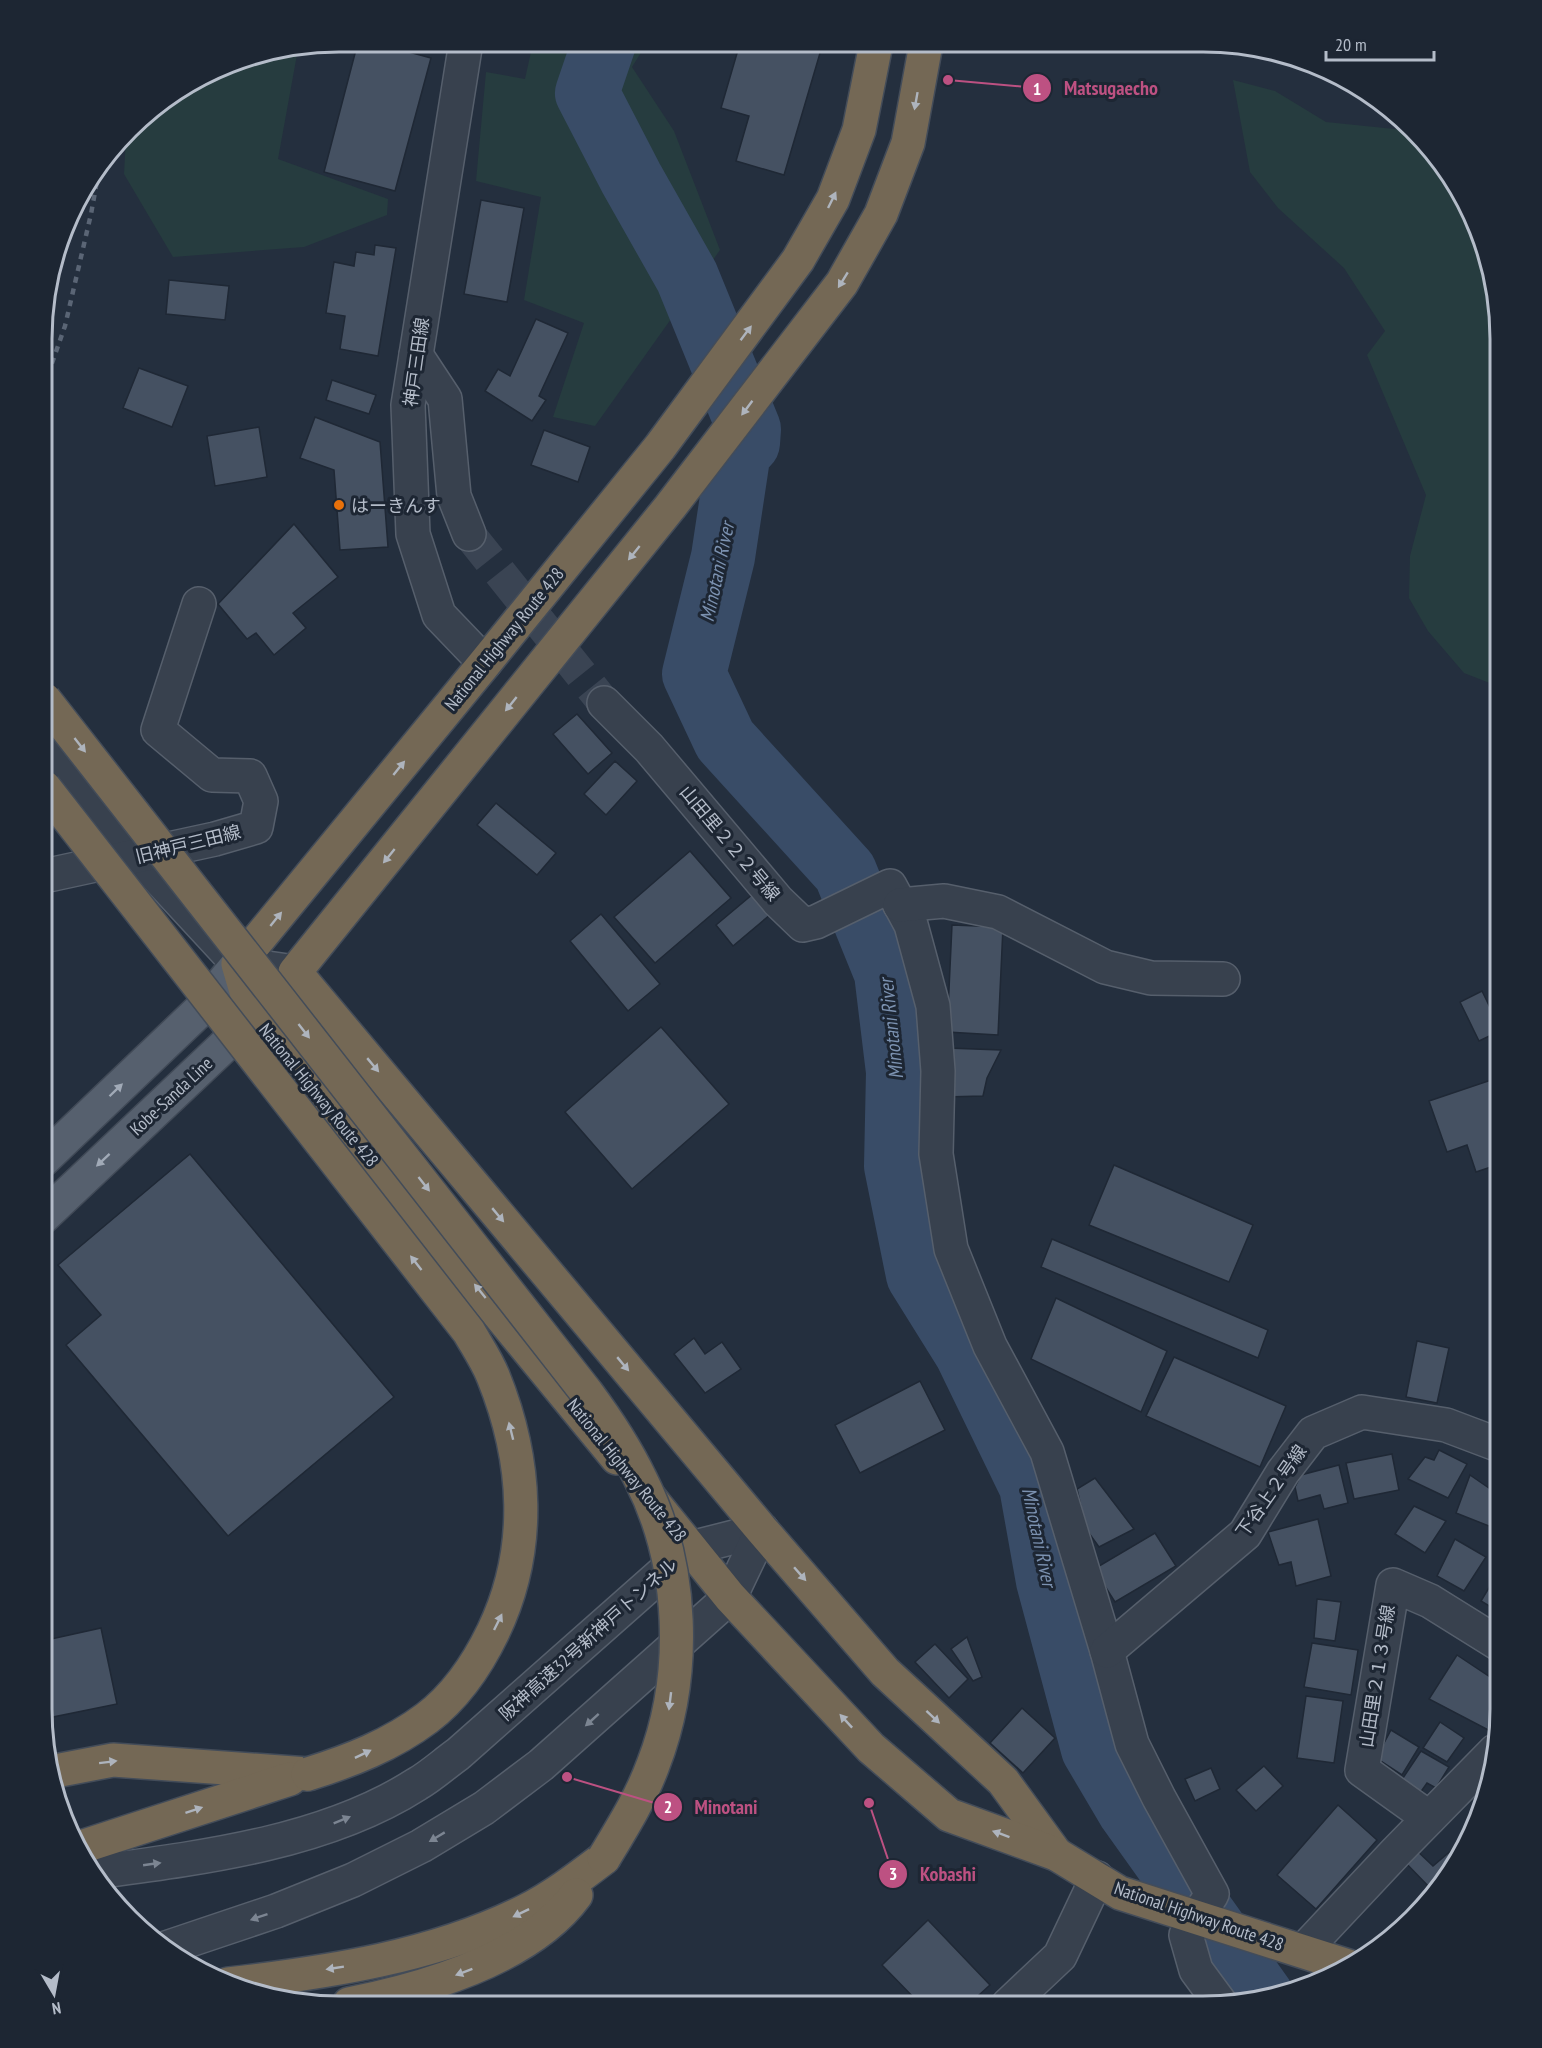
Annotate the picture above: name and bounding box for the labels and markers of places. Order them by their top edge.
callout: Matsugaecho [1022,69,1170,107]
place label: はーきんす [351,494,441,517]
marker: はーきんす [332,498,346,512]
callout: Minotani [653,1788,770,1826]
callout: Kobashi [878,1855,988,1893]

